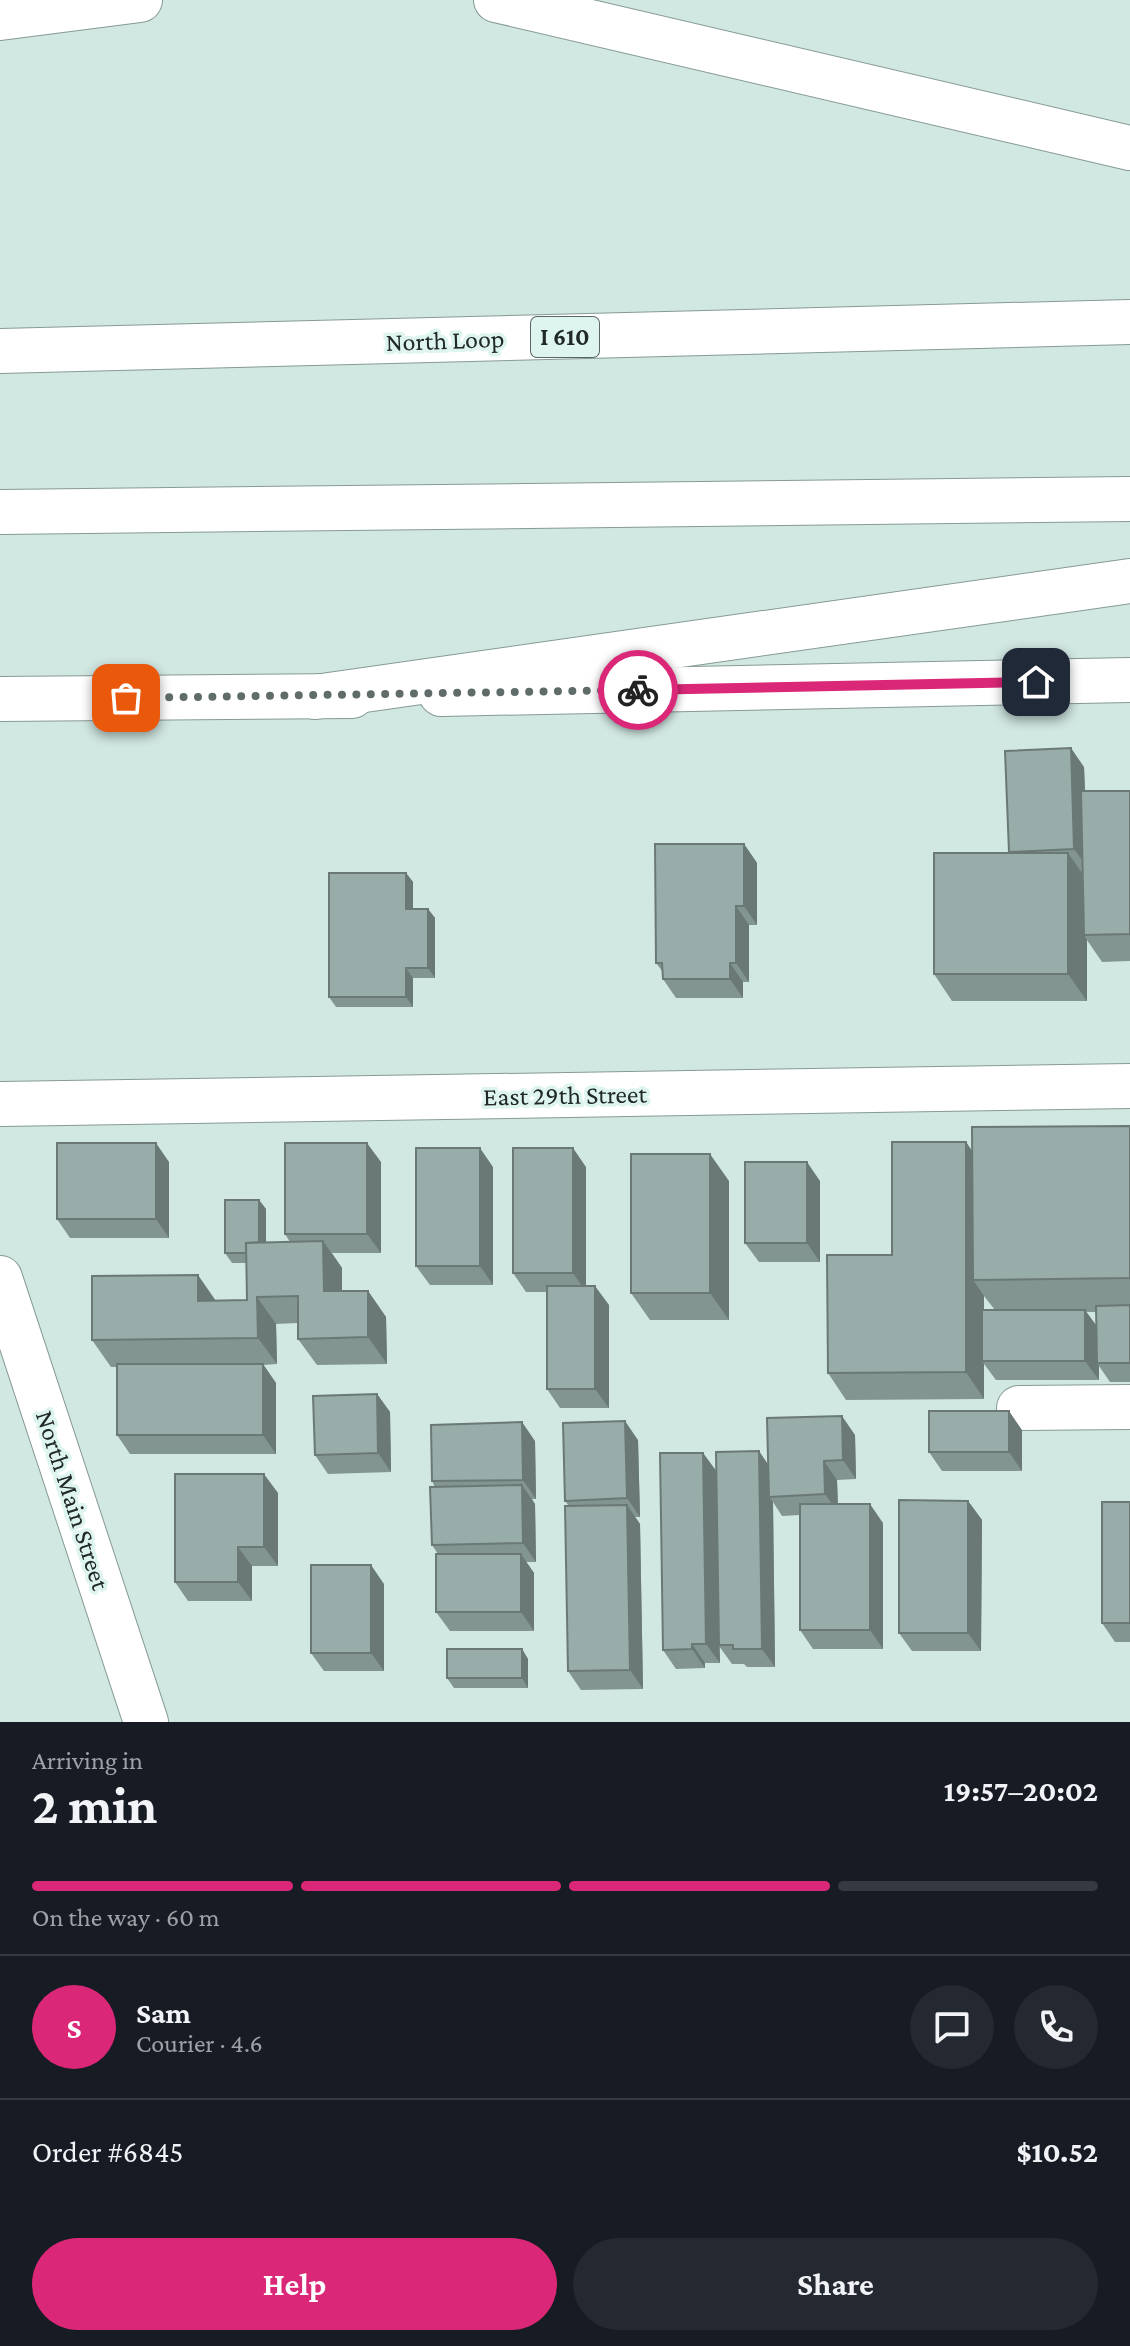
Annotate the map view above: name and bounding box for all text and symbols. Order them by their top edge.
road number: I 610 [531,317,599,357]
street label: North Loop [385,324,505,357]
pin [1002,648,1070,716]
courier [598,650,678,730]
icon: home [1014,660,1058,704]
pin [92,664,160,732]
icon: bike [616,668,660,712]
icon: bag [104,676,148,720]
street label: East 29th Street [483,1080,648,1111]
street label: North Main Street [30,1407,115,1594]
text: Arriving in [32,1746,143,1775]
text: 19:57–20:02 [944,1774,1098,1807]
text: 2 min [32,1776,157,1834]
text: On the way · 60 m [32,1903,220,1932]
button: chat [910,1985,994,2069]
button: phone [1014,1985,1098,2069]
text: Sam [136,1996,191,2029]
text: S [67,2011,82,2044]
text: Courier · 4.6 [136,2029,263,2058]
text: Order #6845 [32,2135,184,2168]
text: $10.52 [1016,2135,1098,2168]
button: Help [32,2238,557,2330]
button: Share [573,2238,1098,2330]

